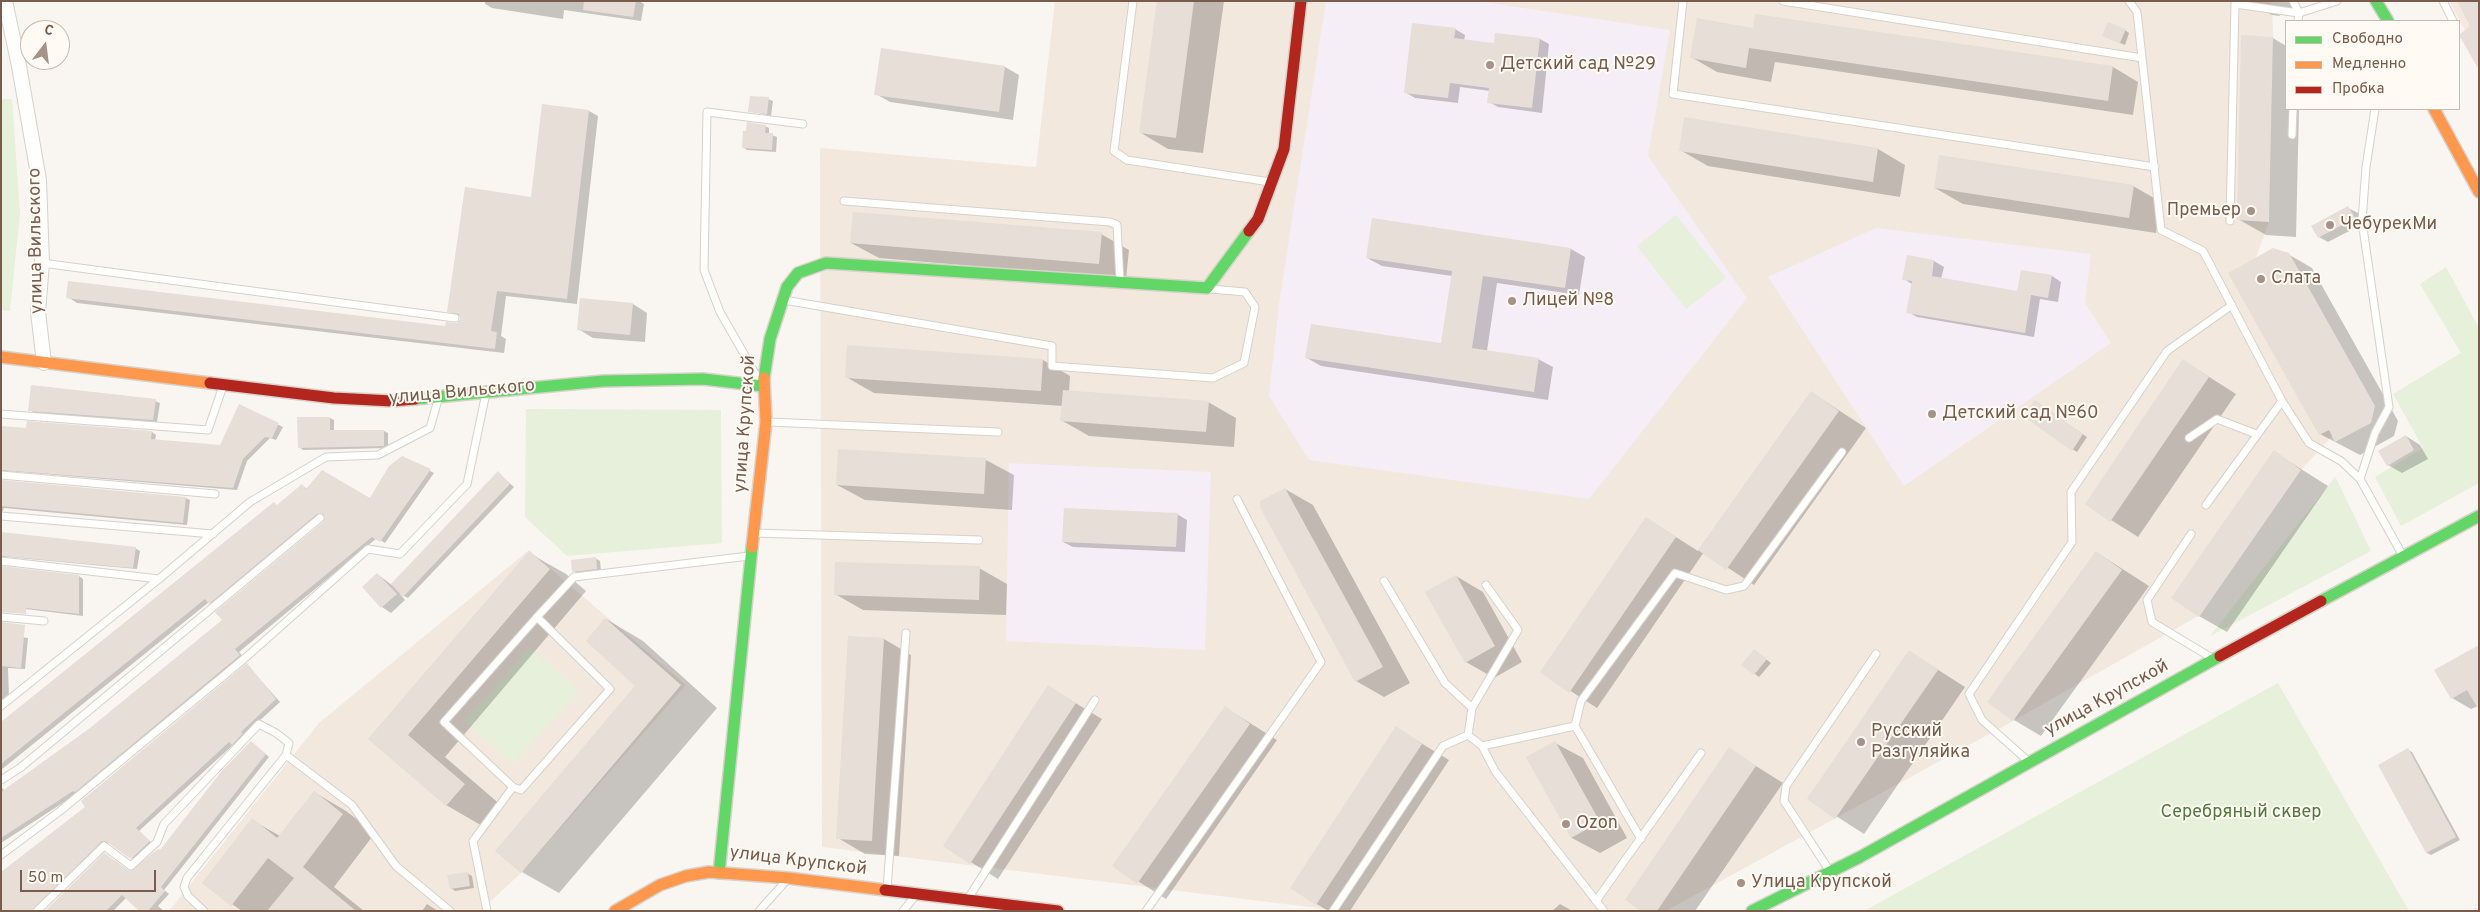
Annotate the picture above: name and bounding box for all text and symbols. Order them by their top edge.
north arrow [20,20,70,70]
legend [2285,20,2460,110]
text: С [42,22,55,40]
text: Свободно [2332,30,2403,49]
place label: Детский сад №29 [1500,54,1656,76]
text: Медленно [2332,55,2406,74]
marker: Детский сад №29 [1484,59,1496,71]
text: Пробка [2332,80,2384,99]
street label: улица Вильского [25,168,49,314]
place label: Премьер [2167,200,2241,222]
marker: Премьер [2245,205,2257,217]
place label: ЧебурекМи [2340,214,2437,236]
marker: ЧебурекМи [2324,219,2336,231]
place label: Слата [2271,268,2321,290]
marker: Слата [2255,273,2267,285]
place label: Лицей №8 [1522,290,1614,312]
marker: Лицей №8 [1506,295,1518,307]
street label: улица Крупской [730,354,762,494]
street label: улица Вильского [388,376,536,410]
place label: Детский сад №60 [1942,403,2099,425]
marker: Детский сад №60 [1926,408,1938,420]
street label: улица Крупской [2041,656,2173,742]
place label: Русский Разгуляйка [1871,721,1970,764]
marker: Русский Разгуляйка [1855,736,1867,748]
park label: Серебряный сквер [2160,802,2322,824]
place label: Ozon [1576,813,1618,835]
marker: Ozon [1560,818,1572,830]
street label: улица Крупской [728,843,868,881]
scale bar [22,860,159,892]
text: 50 m [28,869,63,888]
place label: Улица Крупской [1751,872,1892,894]
marker: Улица Крупской [1735,877,1747,889]

